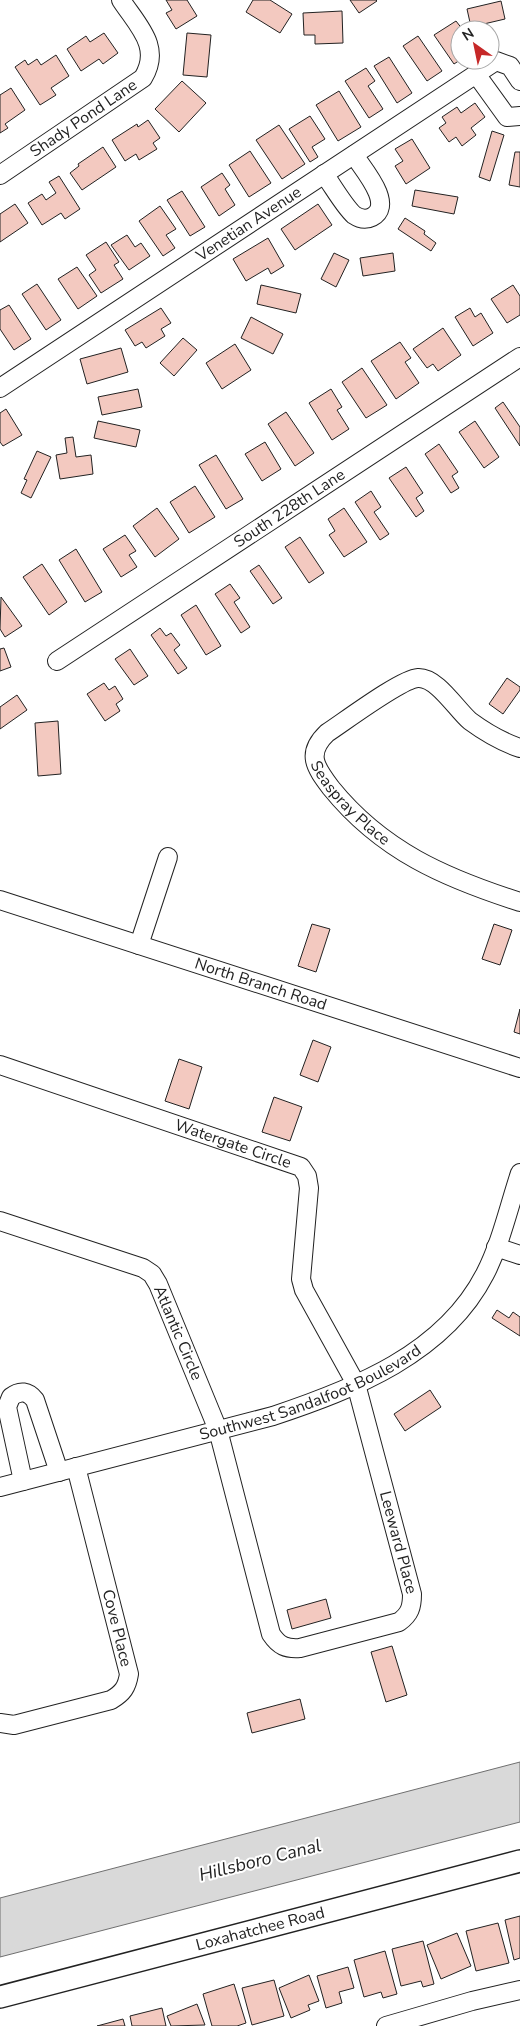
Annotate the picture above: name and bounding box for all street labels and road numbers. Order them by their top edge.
street label: Shady Pond Lane [26,74,142,163]
street label: Venetian Avenue [191,181,306,267]
street label: South 228th Lane [229,464,349,553]
street label: Seaspray Place [305,757,394,851]
street label: North Branch Road [192,953,330,1016]
street label: Watergate Circle [172,1114,294,1174]
street label: Atlantic Circle [148,1282,208,1384]
street label: Southwest Sandalfoot Boulevard [197,1340,426,1446]
street label: Leeward Place [374,1489,422,1596]
street label: Cove Place [97,1587,137,1669]
street label: Loxahatchee Road [194,1902,327,1956]

